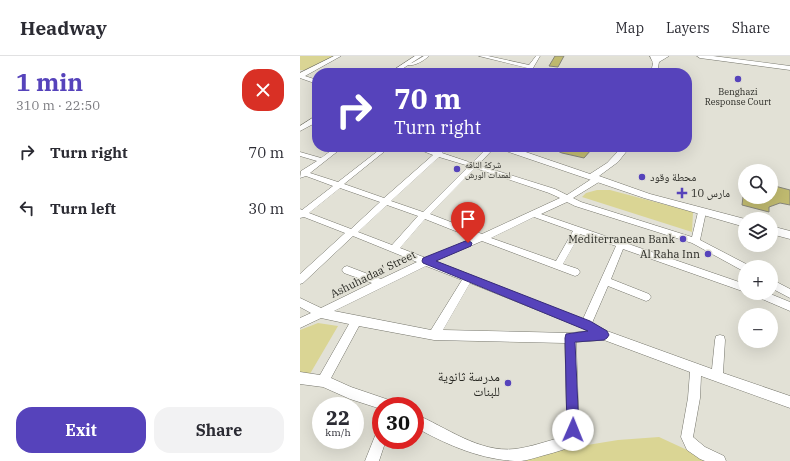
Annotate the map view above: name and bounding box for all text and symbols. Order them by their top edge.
text: Headway [20,16,107,40]
text: Map [616,19,644,37]
text: Layers [666,19,710,37]
text: Share [732,19,770,37]
text: 1 min [16,66,83,98]
button: close [242,69,284,111]
marker: Benghazi Response Court [733,74,743,84]
text: 70 m [394,80,461,117]
icon: right [328,84,380,136]
place label: Benghazi Response Court [705,86,771,107]
text: 310 m · 22:50 [16,97,100,114]
text: Turn right [394,116,481,139]
icon: right [16,141,38,163]
text: Turn right [50,143,128,162]
text: 70 m [248,143,284,162]
place label: شركة الناقه لمعدات الورش [465,159,511,180]
marker: شركة الناقه لمعدات الورش [452,164,462,174]
map controls [738,164,778,348]
button: search [738,164,778,204]
place label: محطة وقود [650,170,696,184]
marker: محطة وقود [637,172,647,182]
place label: 10 مارس [691,186,730,200]
marker: 10 مارس [676,187,688,199]
icon: left [16,197,38,219]
text: Turn left [50,199,116,218]
text: 30 m [248,199,284,218]
pin [451,202,485,243]
icon: arrive [457,208,479,230]
button: layers [738,212,778,252]
place label: Mediterranean Bank [568,232,676,246]
marker: Mediterranean Bank [678,234,688,244]
street label: Ashuhadaa' Street [328,247,418,301]
place label: Al Raha Inn [640,247,700,261]
marker: Al Raha Inn [703,249,713,259]
button: + [738,260,778,300]
button: − [738,308,778,348]
place label: مدرسة ثانوية للبنات [438,368,500,400]
marker: مدرسة ثانوية للبنات [503,378,513,388]
speed limit sign: 30 [372,397,424,449]
text: 22 [326,404,350,431]
button: Exit [16,407,146,453]
button: Share [154,407,284,453]
position arrow [552,409,594,451]
text: km/h [325,426,351,439]

